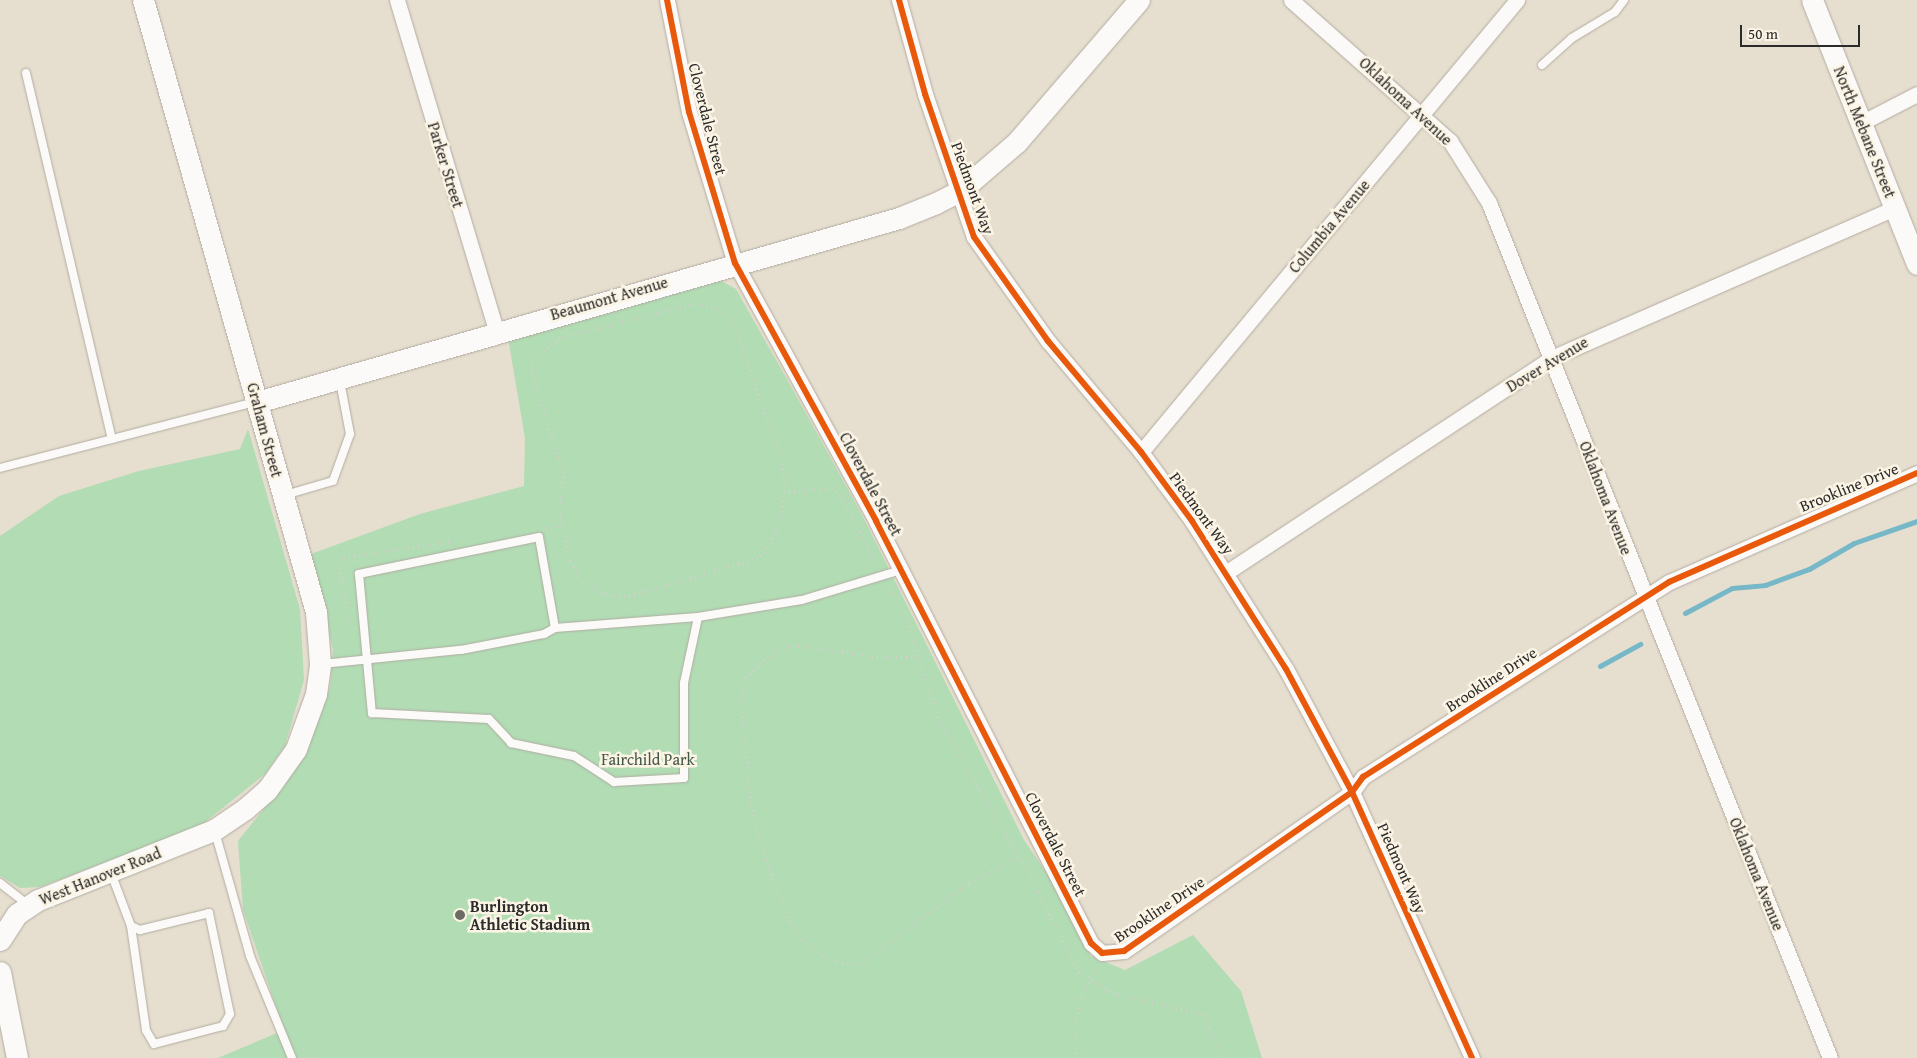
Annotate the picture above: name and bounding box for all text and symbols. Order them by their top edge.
scale bar [1742,15,1862,47]
text: 50 m [1748,23,1778,44]
street label: Oklahoma Avenue [1355,53,1457,149]
street label: Cloverdale Street [685,61,731,177]
street label: North Mebane Street [1830,63,1900,201]
street label: Parker Street [424,120,468,210]
street label: Piedmont Way [947,139,999,237]
street label: Columbia Avenue [1284,175,1374,277]
street label: Beaumont Avenue [548,272,670,324]
street label: Dover Avenue [1503,332,1591,396]
street label: Graham Street [243,381,287,479]
street label: Cloverdale Street [836,429,906,539]
street label: Oklahoma Avenue [1575,438,1637,558]
street label: Brookline Drive [1797,458,1901,516]
street label: Piedmont Way [1166,468,1238,558]
street label: Brookline Drive [1442,642,1540,716]
park label: Fairchild Park [601,749,695,769]
street label: Cloverdale Street [1021,789,1091,899]
street label: Oklahoma Avenue [1726,815,1788,933]
street label: Piedmont Way [1373,820,1431,916]
street label: West Hanover Road [36,843,164,909]
street label: Brookline Drive [1110,872,1208,946]
place label: Burlington Athletic Stadium [470,896,590,934]
marker: Burlington Athletic Stadium [454,909,466,921]

